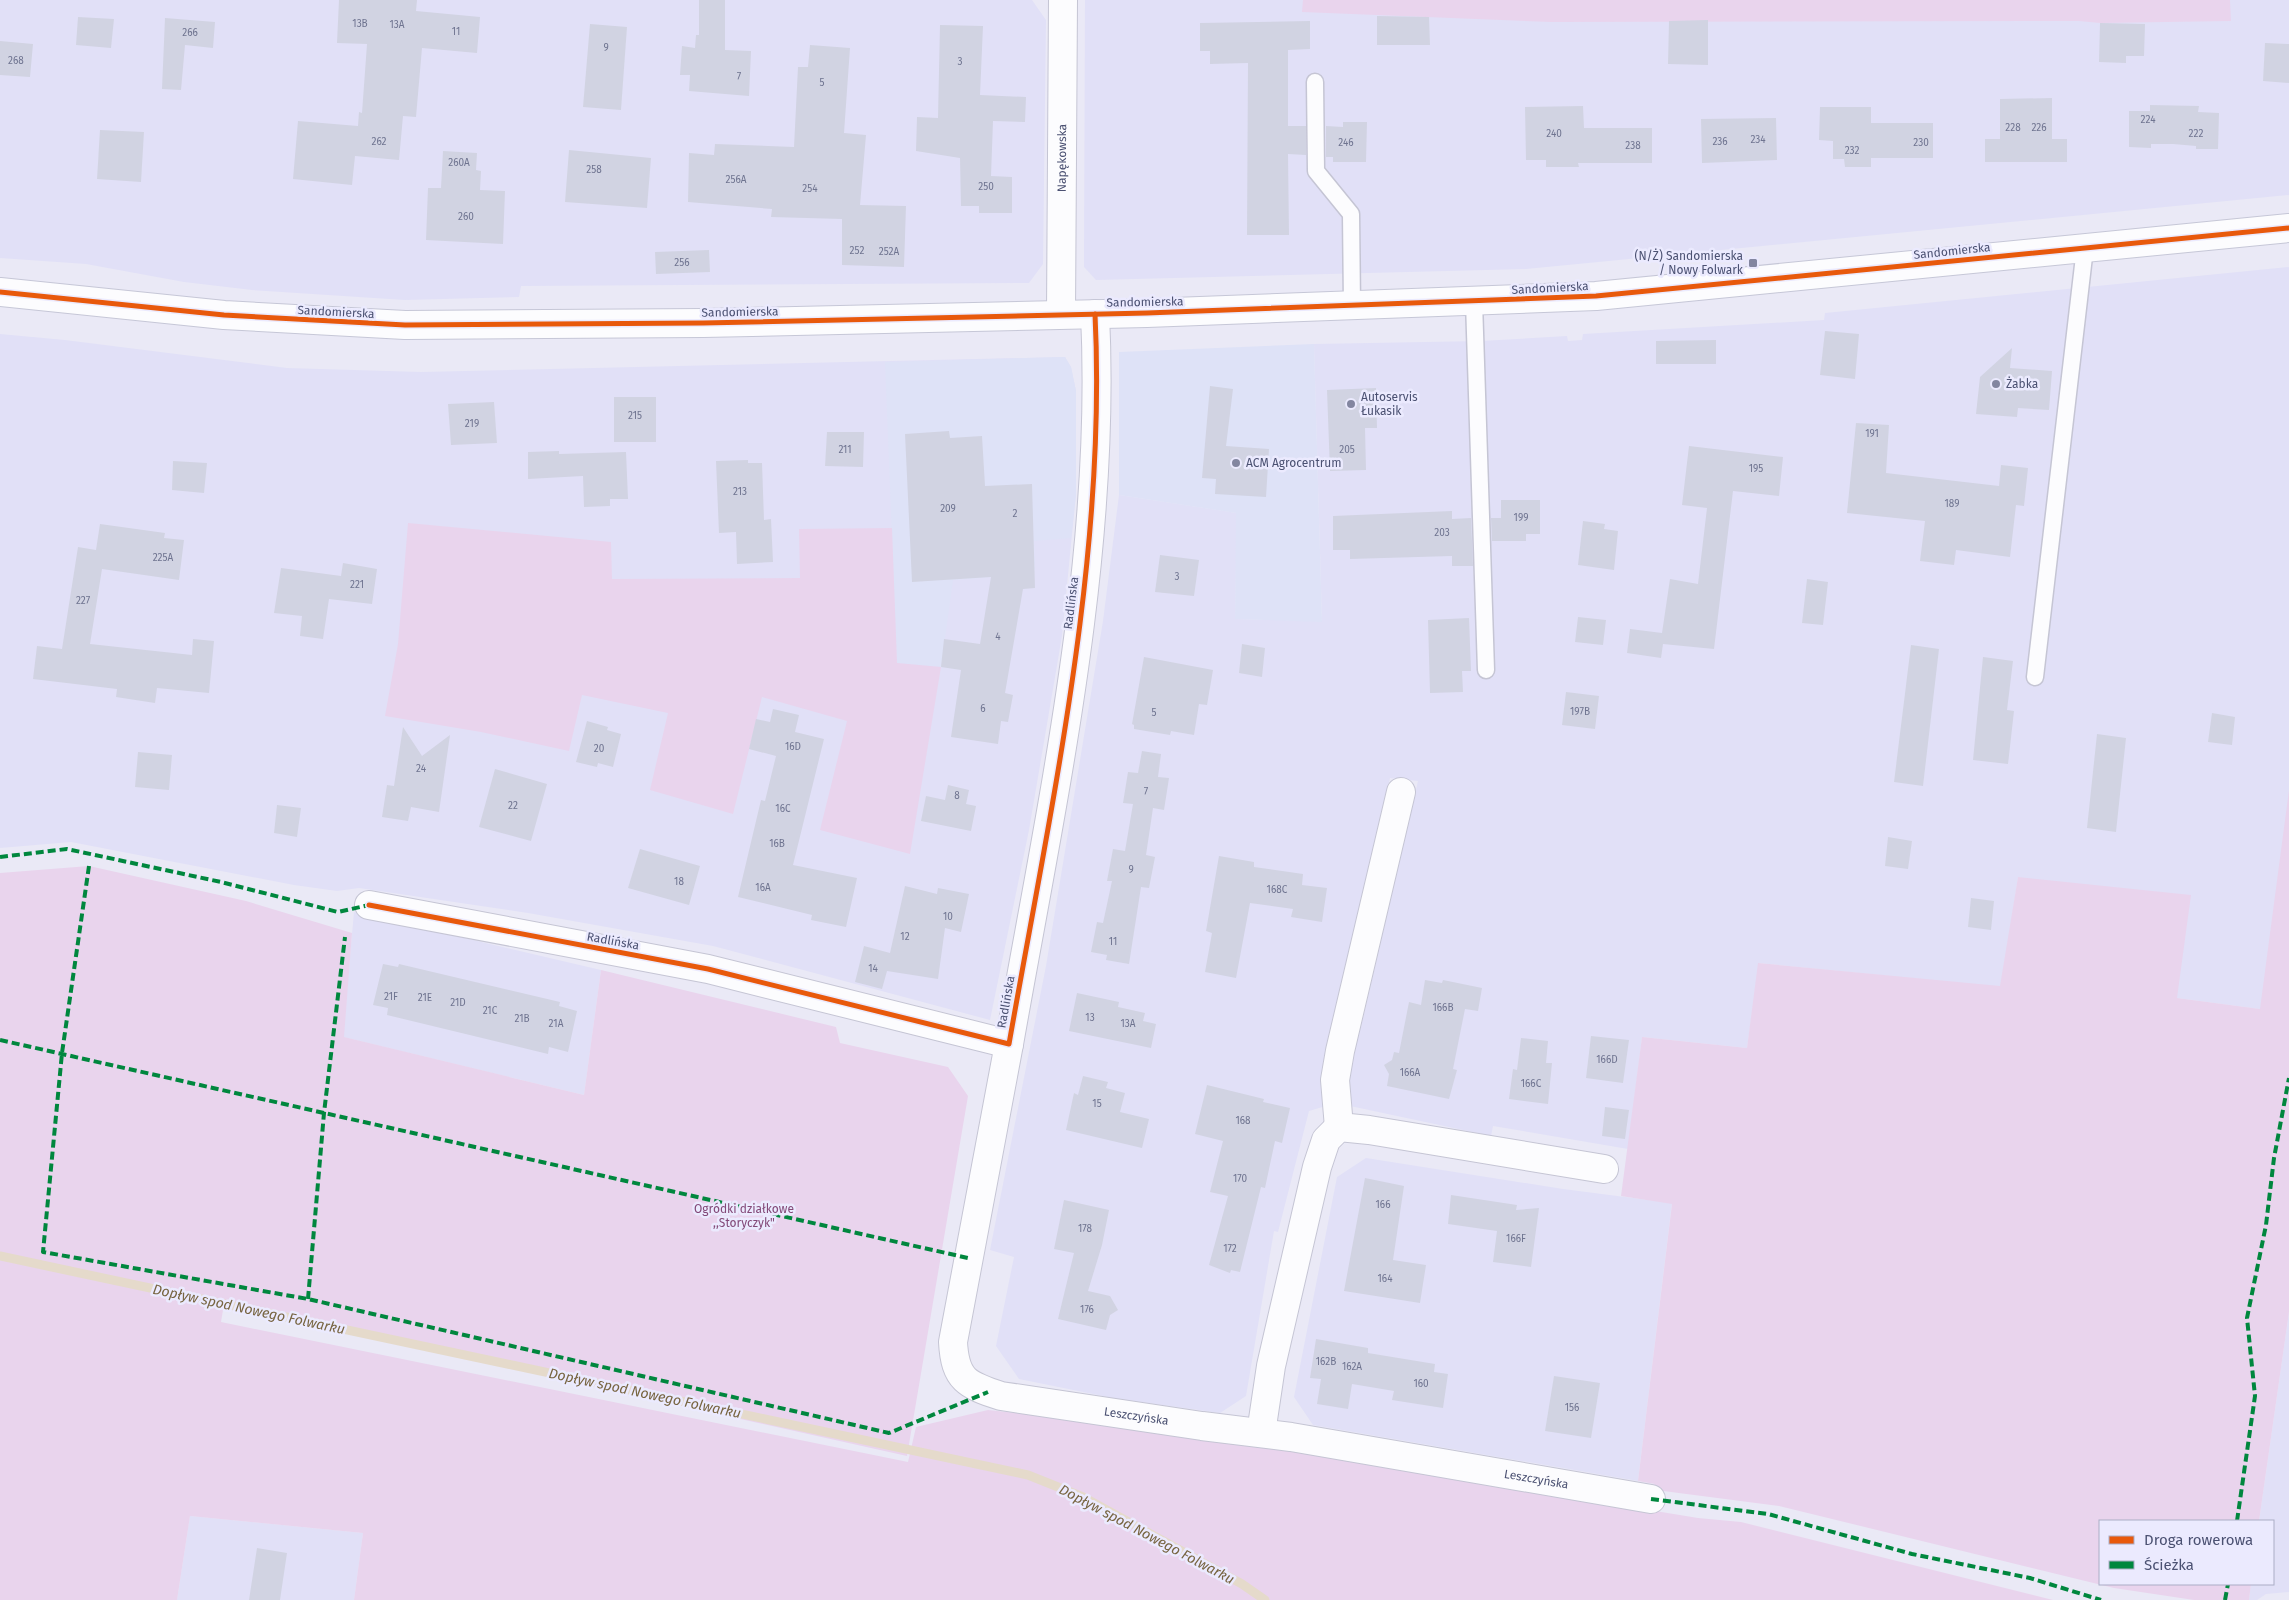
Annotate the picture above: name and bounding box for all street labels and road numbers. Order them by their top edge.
street label: Napękowska [1055,124,1069,192]
street label: Sandomierska [1913,240,1991,262]
street label: Sandomierska [1511,279,1589,297]
street label: Sandomierska [1106,294,1184,310]
street label: Sandomierska [297,303,375,321]
street label: Sandomierska [701,304,779,320]
street label: Radlińska [1061,576,1081,630]
street label: Radlińska [586,930,640,952]
street label: Radlińska [995,975,1017,1029]
street label: Leszczyńska [1103,1404,1170,1428]
street label: Leszczyńska [1503,1467,1570,1492]

